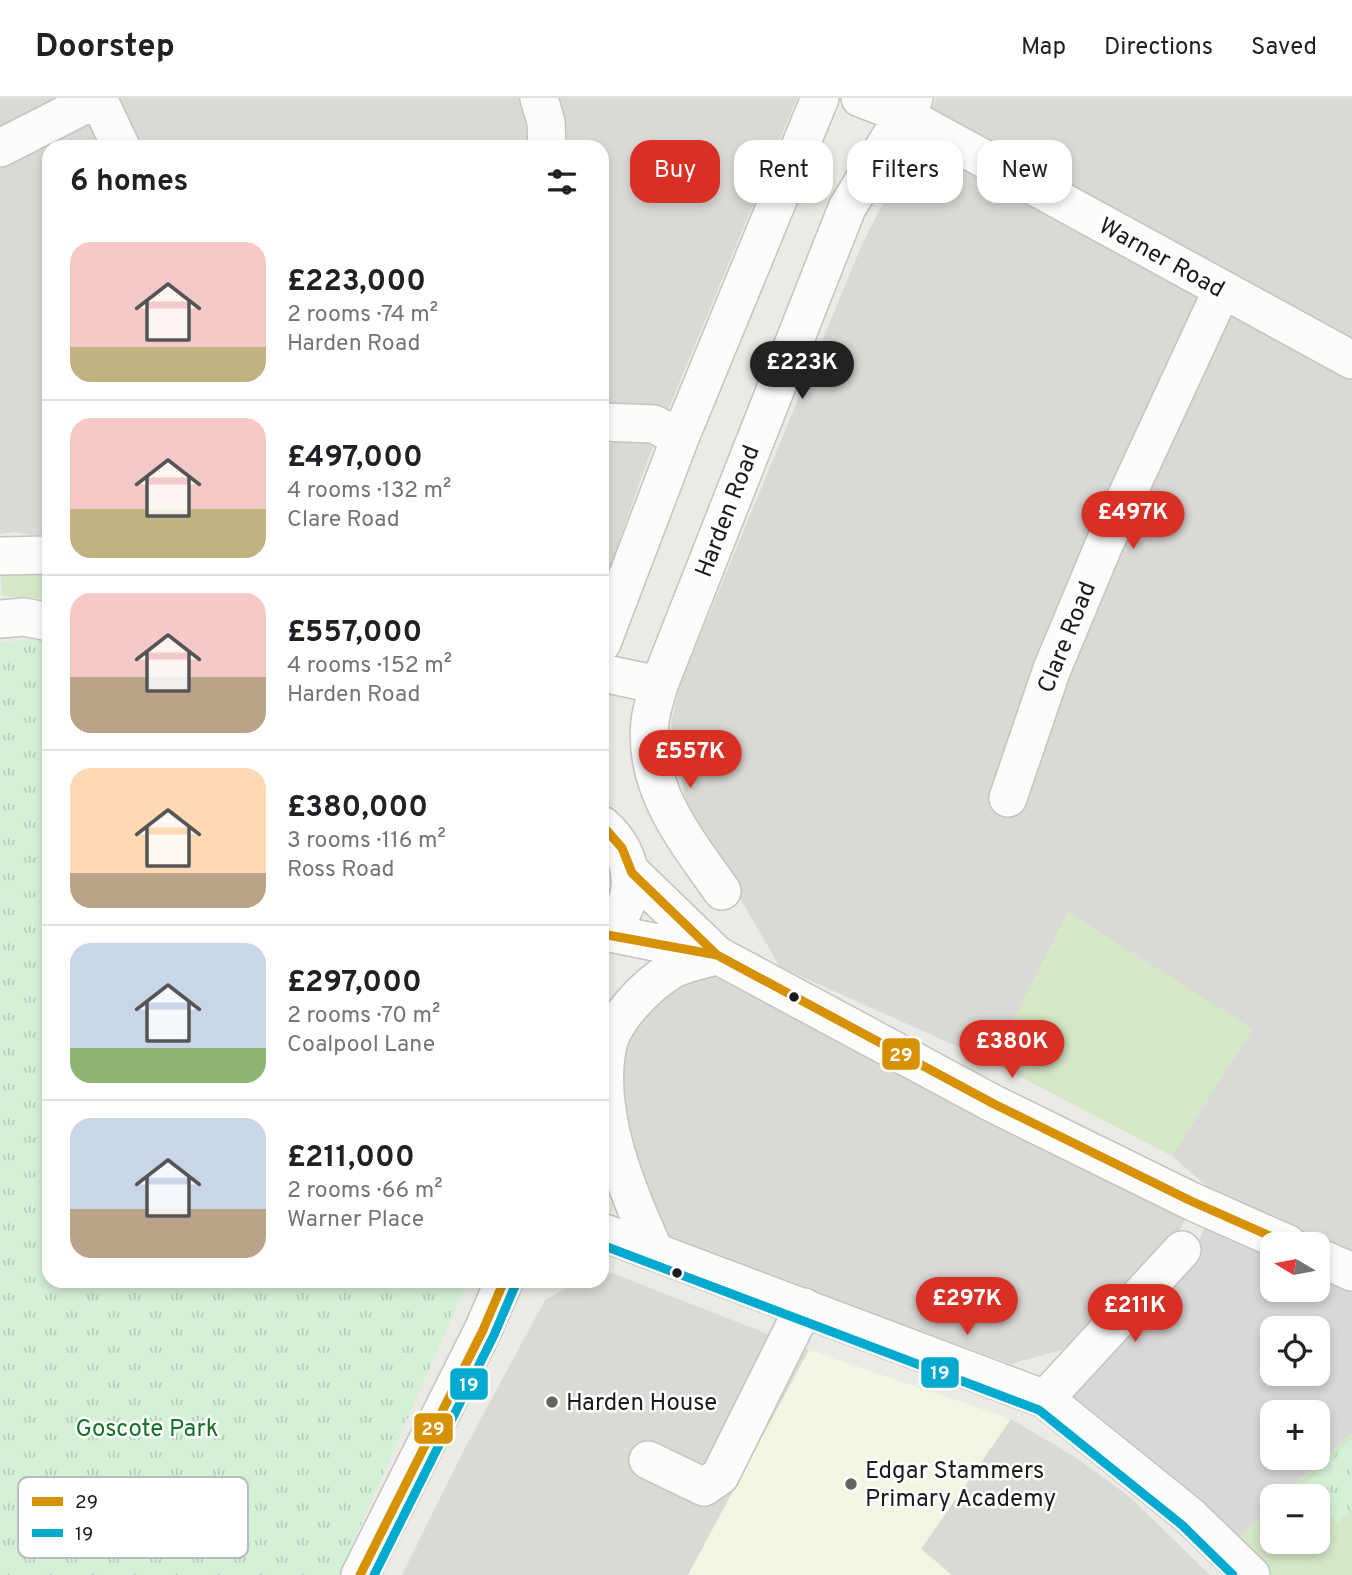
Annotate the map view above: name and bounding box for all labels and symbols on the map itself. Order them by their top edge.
street label: Warner Road [1093,212,1229,306]
pin: £223K [753,342,851,401]
street label: Harden Road [690,441,768,582]
pin: £497K [1084,491,1182,551]
street label: Clare Road [1032,578,1104,698]
pin: £557K [641,730,739,790]
unlabelled marker [787,990,801,1004]
pin: £380K [963,1020,1061,1080]
line badge: 29 [881,1037,921,1071]
text: 29 [889,1044,913,1068]
north arrow [1260,1232,1330,1302]
unlabelled marker [670,1266,684,1280]
pin: £297K [918,1278,1016,1337]
pin: £211K [1086,1284,1184,1344]
line badge: 19 [920,1356,960,1389]
text: 19 [930,1362,950,1386]
line badge: 19 [449,1367,489,1401]
text: 19 [459,1374,479,1398]
place label: Harden House [566,1389,717,1419]
marker: Harden House [544,1394,560,1410]
line badge: 29 [413,1412,454,1445]
park label: Goscote Park [76,1415,218,1445]
text: 29 [421,1418,445,1442]
place label: Edgar Stammers Primary Academy [865,1457,1056,1515]
marker: Edgar Stammers Primary Academy [843,1476,859,1492]
legend [18,1477,248,1558]
text: 29 [75,1491,98,1515]
text: 19 [75,1523,93,1547]

